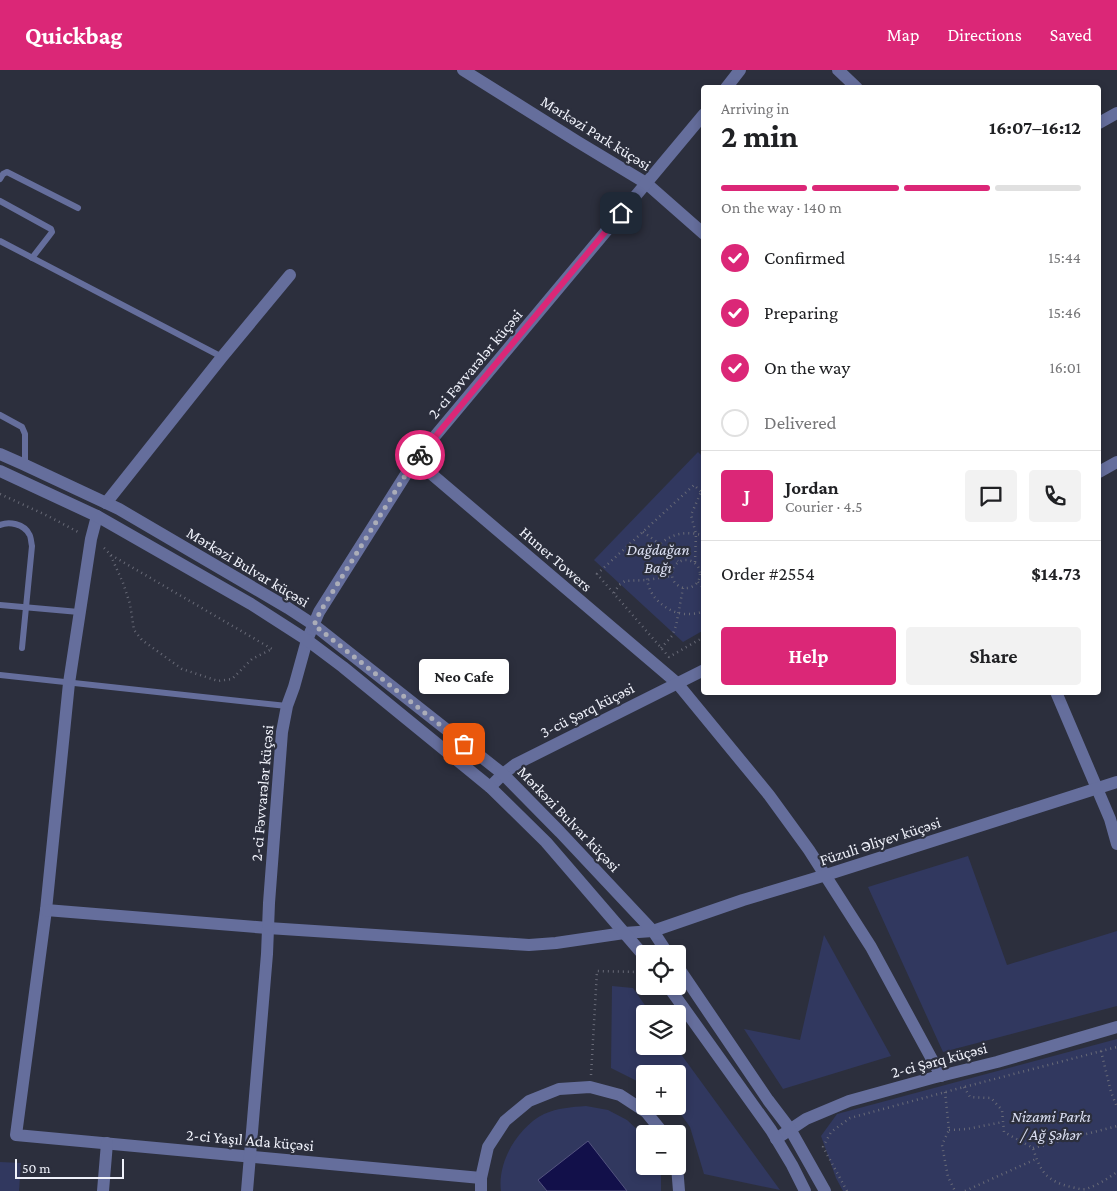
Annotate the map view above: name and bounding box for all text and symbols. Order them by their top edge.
text: Quickbag [25,22,122,49]
text: Map [887,25,919,45]
text: Directions [947,25,1022,45]
text: Saved [1050,25,1092,45]
street label: Mərkəzi Park küçəsi [537,92,654,174]
text: Arriving in [721,100,789,117]
text: 16:07–16:12 [989,117,1081,138]
text: 2 min [721,118,798,154]
pin [600,192,642,234]
icon: home [607,199,635,227]
text: On the way · 140 m [721,199,842,216]
icon: check [721,244,749,272]
text: Confirmed [764,247,845,268]
text: 15:44 [1048,249,1081,266]
icon: check [721,299,749,327]
text: Preparing [764,302,838,323]
text: 15:46 [1048,304,1081,321]
street label: 2-ci Fəvvarələr küçəsi [424,306,526,423]
icon: check [721,354,749,382]
text: On the way [764,357,850,378]
text: 16:01 [1050,359,1081,376]
text: Delivered [764,412,837,433]
courier [395,430,445,480]
icon: bike [406,441,434,469]
button: chat [965,470,1017,522]
button: phone [1029,470,1081,522]
text: Jordan [785,477,839,498]
text: J [744,485,750,506]
text: Courier · 4.5 [785,498,863,515]
street label: Huner Towers [517,523,595,595]
street label: Mərkəzi Bulvar küçəsi [183,524,312,611]
park label: Dağdağan Bağı [627,541,689,577]
text: Order #2554 [721,563,815,584]
text: $14.73 [1031,563,1081,584]
button: Help [721,627,896,685]
button: Share [906,627,1081,685]
callout: Neo Cafe [419,659,509,694]
text: Neo Cafe [434,668,494,685]
street label: 3-cü Şərq küçəsi [537,679,637,742]
pin [443,723,485,765]
street label: 2-ci Fəvvarələr küçəsi [248,724,277,862]
icon: bag [450,730,478,758]
street label: Mərkəzi Bulvar küçəsi [514,763,624,876]
street label: Füzuli Əliyev küçəsi [817,813,943,870]
map controls [636,945,686,1175]
button: locate [636,945,686,995]
button: layers [636,1005,686,1055]
street label: 2-ci Şərq küçəsi [889,1039,989,1082]
button: + [636,1065,686,1115]
park label: Nizami Parkı / Ağ Şəhər [1011,1108,1091,1144]
button: − [636,1125,686,1175]
street label: 2-ci Yaşıl Ada küçəsi [185,1126,315,1155]
scale bar [15,1156,124,1179]
text: 50 m [22,1160,50,1176]

